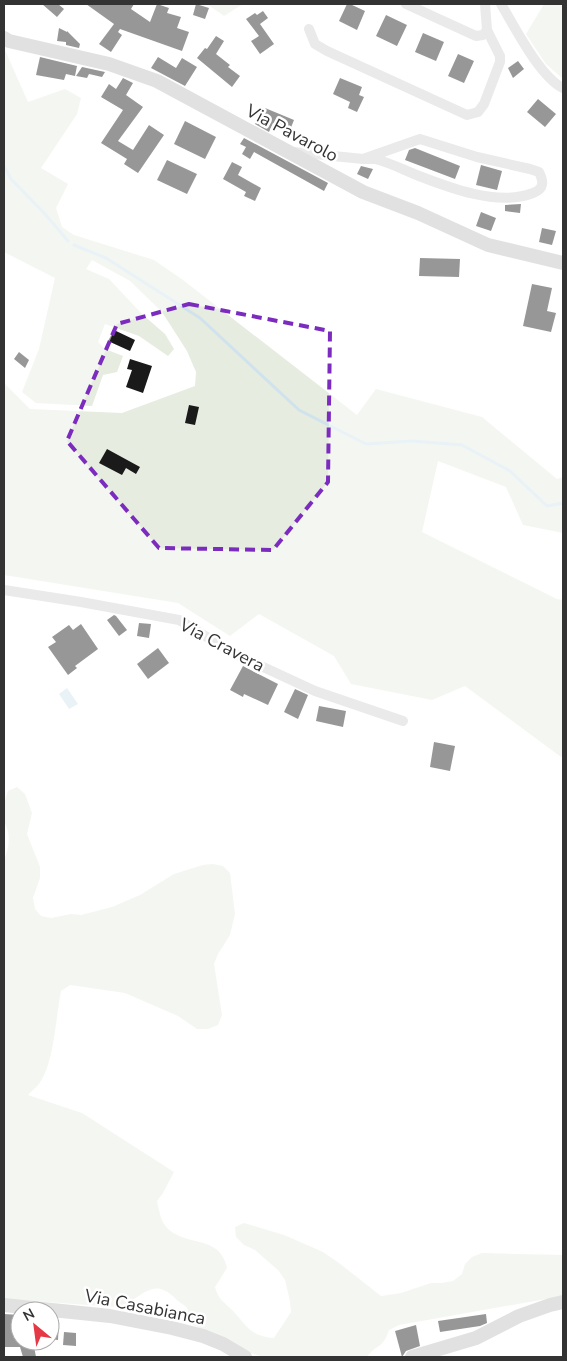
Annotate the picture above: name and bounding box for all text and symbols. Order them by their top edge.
street label: Via Pavarolo [241,98,342,167]
street label: Via Cravera [174,612,269,677]
street label: Via Casabianca [82,1283,207,1330]
north arrow [10,1301,60,1351]
text: N [20,1304,38,1326]

